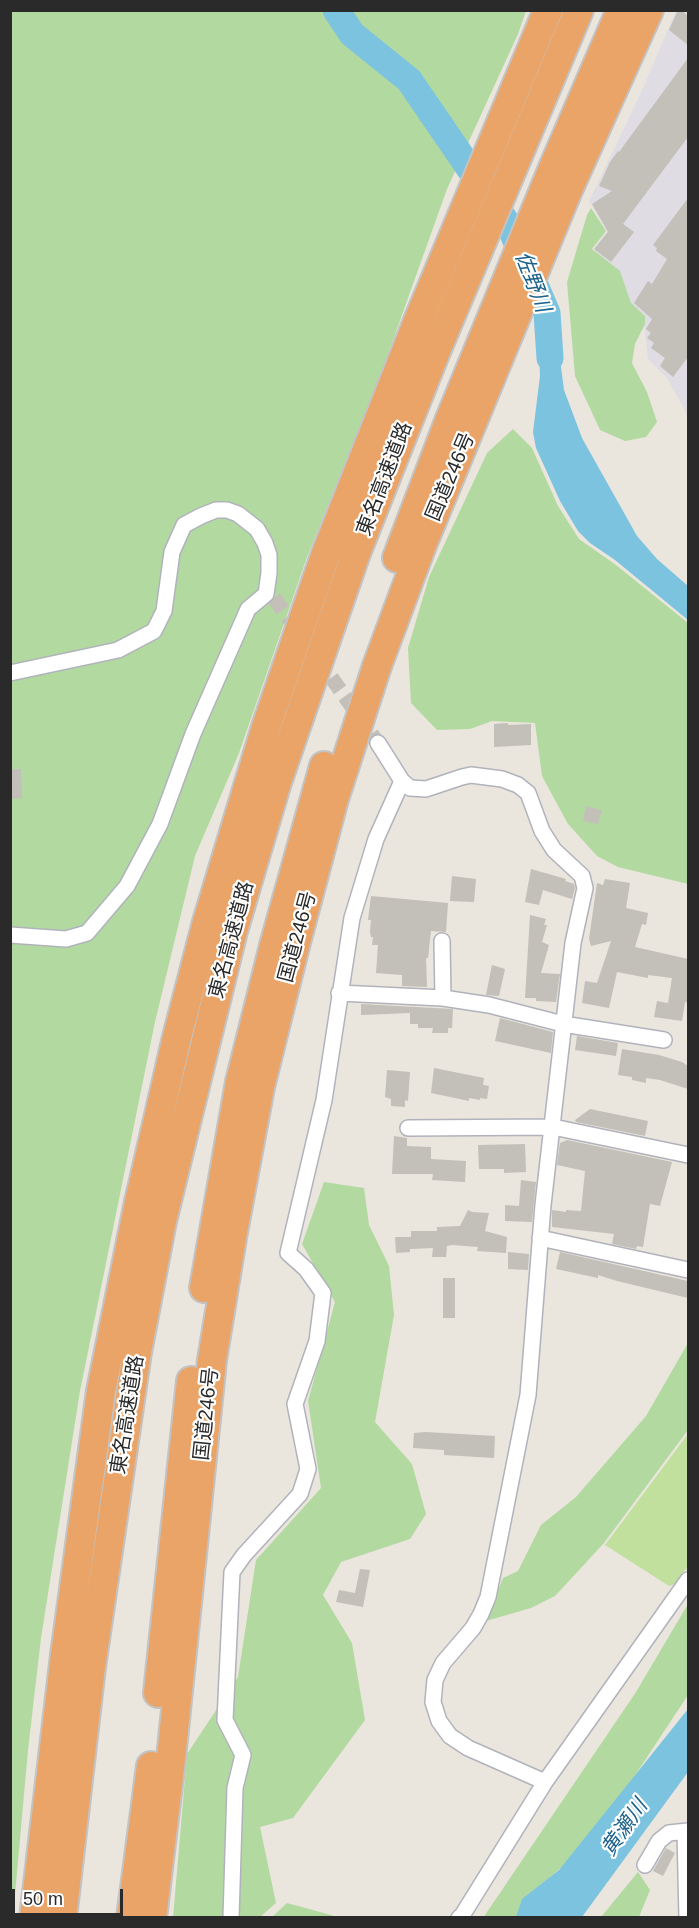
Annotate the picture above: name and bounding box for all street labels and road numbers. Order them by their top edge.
street label: 東名高速道路 [352,419,418,539]
street label: 国道246号 [422,429,480,525]
street label: 東名高速道路 [205,879,259,1001]
street label: 国道246号 [274,889,322,985]
street label: 東名高速道路 [107,1354,149,1476]
street label: 国道246号 [190,1366,224,1462]

